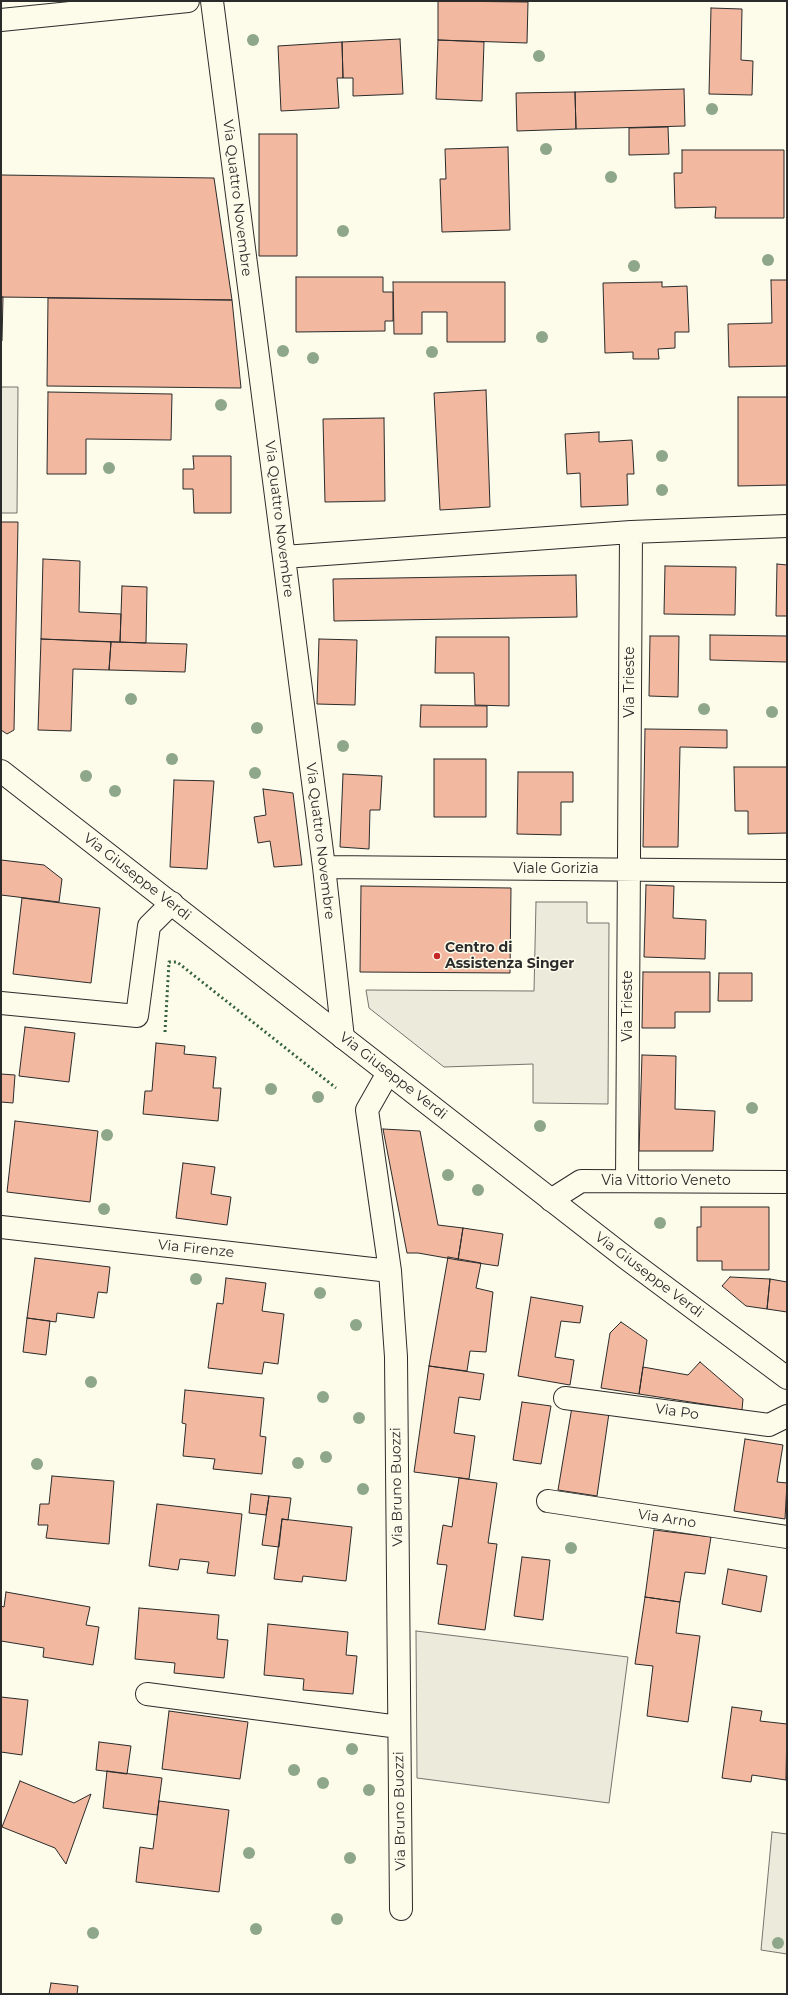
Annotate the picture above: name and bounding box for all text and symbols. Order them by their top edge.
street label: Via Quattro Novembre [219,119,255,277]
street label: Via Quattro Novembre [261,440,297,598]
street label: Via Trieste [622,646,638,718]
street label: Via Quattro Novembre [302,762,338,920]
street label: Via Giuseppe Verdi [80,830,194,924]
street label: Viale Gorizia [513,861,599,877]
place label: Centro di Assistenza Singer [445,940,574,972]
marker: Centro di Assistenza Singer [432,951,442,961]
street label: Via Trieste [620,970,636,1042]
street label: Via Giuseppe Verdi [336,1029,450,1123]
street label: Via Vittorio Veneto [601,1173,731,1189]
street label: Via Giuseppe Verdi [591,1229,707,1321]
street label: Via Firenze [157,1237,235,1261]
street label: Via Po [654,1401,700,1423]
street label: Via Bruno Buozzi [388,1427,406,1547]
street label: Via Arno [637,1506,697,1532]
street label: Via Bruno Buozzi [391,1751,409,1871]

